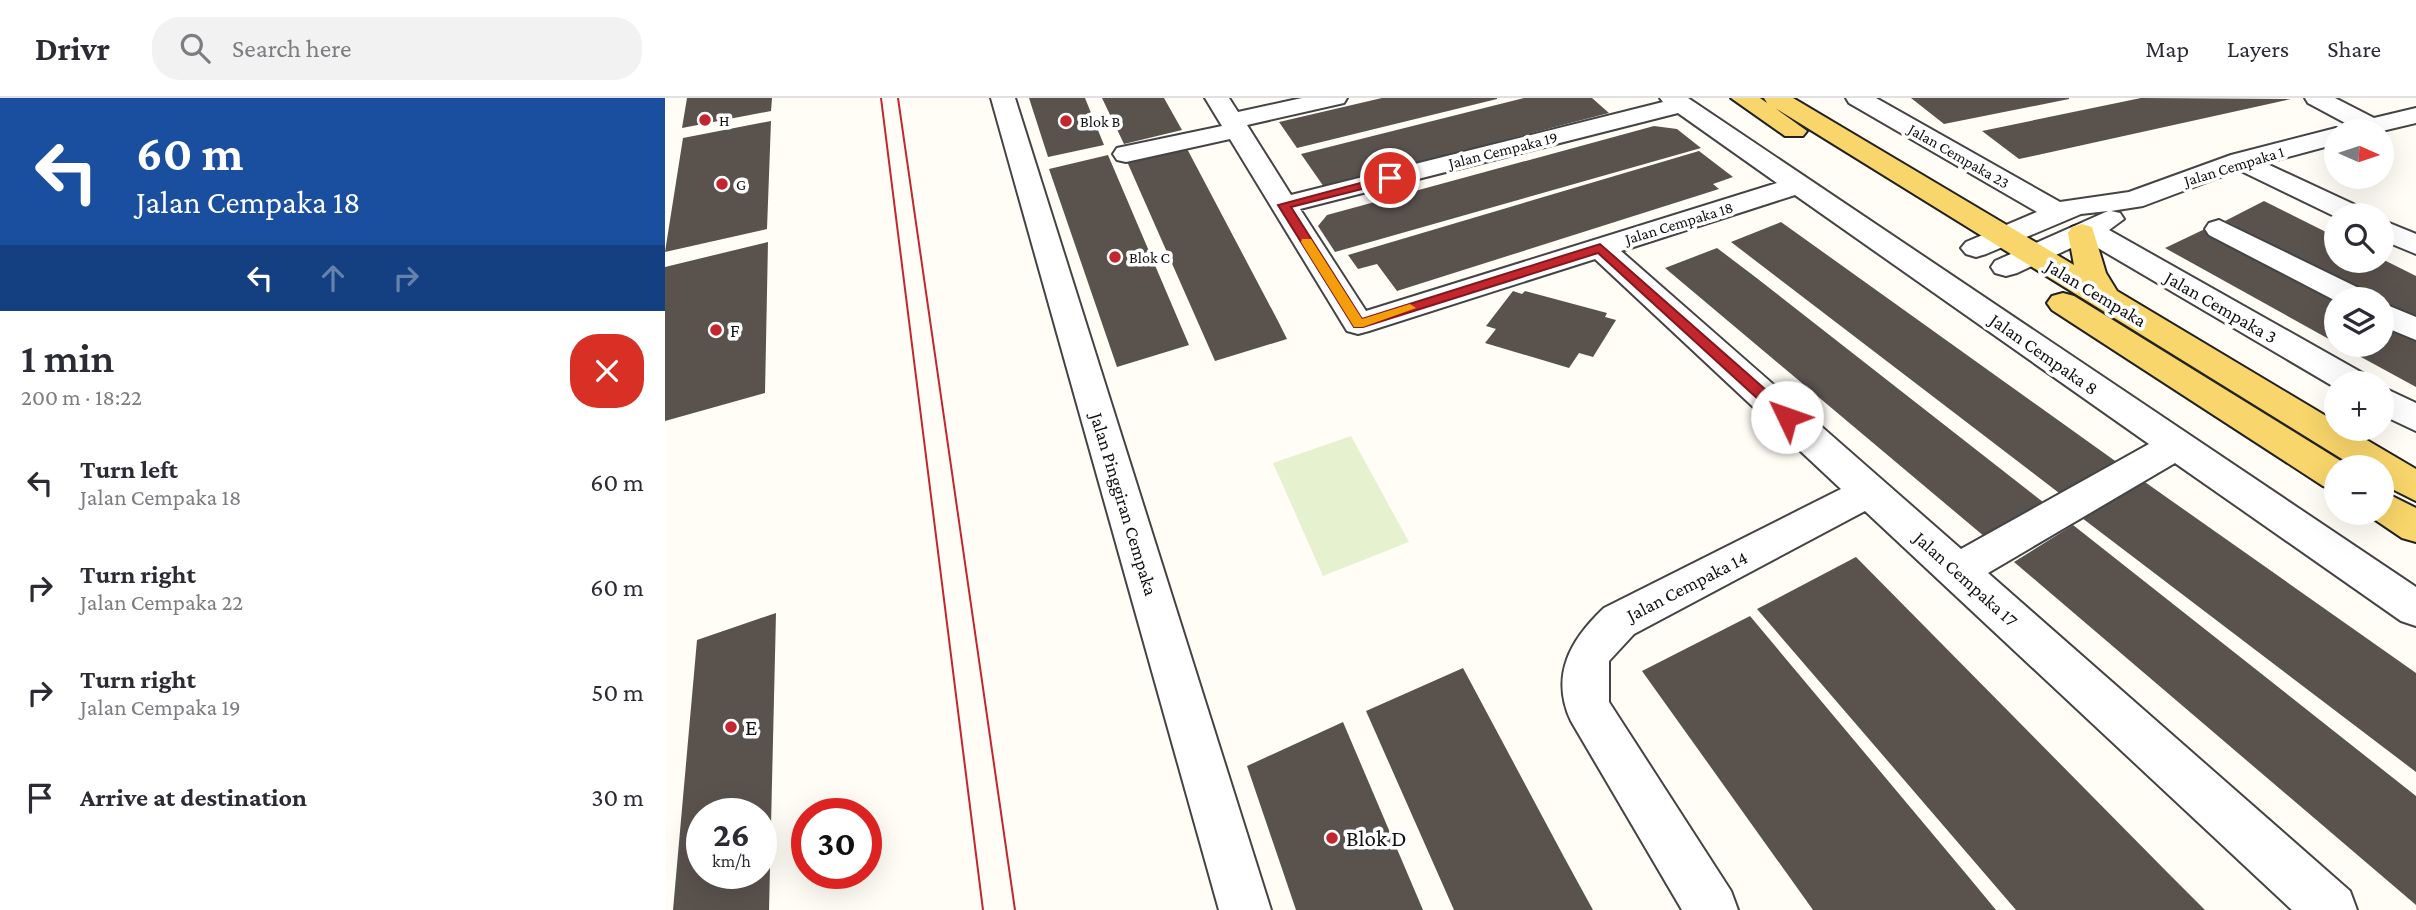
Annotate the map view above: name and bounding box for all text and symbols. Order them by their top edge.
search box [152,17,642,80]
icon: search [176,29,214,67]
text: Drivr [35,30,110,67]
text: Search here [232,34,351,63]
text: Map [2145,35,2189,62]
text: Layers [2227,35,2289,62]
text: Share [2327,35,2381,62]
marker: H [697,112,713,128]
place label: H [719,112,730,129]
marker: Blok B [1058,113,1074,129]
place label: Blok B [1080,113,1121,130]
street label: Jalan Cempaka 23 [1903,119,2012,193]
north arrow [2324,119,2394,189]
map controls [2324,119,2394,525]
icon: left [21,126,112,217]
text: 60 m [136,126,243,181]
street label: Jalan Cempaka 19 [1445,128,1560,173]
street label: Jalan Cempaka 1 [2180,143,2286,191]
pin [1360,148,1420,208]
icon: arrive [1371,159,1409,197]
marker: G [714,176,730,192]
place label: G [736,176,746,193]
text: Jalan Cempaka 18 [136,184,361,220]
street label: Jalan Cempaka 18 [1621,198,1735,249]
button: search [2324,203,2394,273]
marker: Blok C [1107,249,1123,265]
place label: Blok C [1129,249,1170,266]
street label: Jalan Cempaka [2040,254,2150,331]
icon: left [241,259,279,297]
icon: ahead [314,259,352,297]
icon: right [387,259,425,297]
street label: Jalan Cempaka 3 [2160,265,2281,348]
button: layers [2324,287,2394,357]
street label: Jalan Cempaka 8 [1984,308,2102,399]
place label: F [730,320,740,341]
marker: F [708,322,724,338]
text: 1 min [21,334,114,381]
button: close [570,334,644,408]
button: + [2324,371,2394,441]
position arrow [1750,380,1824,454]
text: 200 m · 18:22 [21,384,142,410]
street label: Jalan Pinggiran Cempaka [1086,408,1162,598]
text: Turn left [80,455,178,484]
button: − [2324,455,2394,525]
icon: left [21,464,59,502]
text: 60 m [590,468,644,497]
text: Jalan Cempaka 18 [80,484,241,510]
street label: Jalan Cempaka 17 [1908,526,2022,631]
street label: Jalan Cempaka 14 [1621,546,1751,626]
text: Turn right [80,560,196,589]
icon: right [21,569,59,607]
text: 60 m [590,573,644,602]
text: Jalan Cempaka 22 [80,589,243,615]
text: Turn right [80,665,196,694]
icon: right [21,674,59,712]
text: 50 m [591,678,644,707]
text: Jalan Cempaka 19 [80,694,241,720]
place label: E [745,714,758,740]
marker: E [723,719,739,735]
icon: arrive [21,779,59,817]
text: Arrive at destination [80,783,307,812]
text: 30 m [591,783,644,812]
speed limit sign: 30 [791,798,882,889]
text: 26 [713,815,750,854]
place label: Blok D [1346,825,1407,851]
marker: Blok D [1324,830,1340,846]
text: km/h [712,851,751,871]

